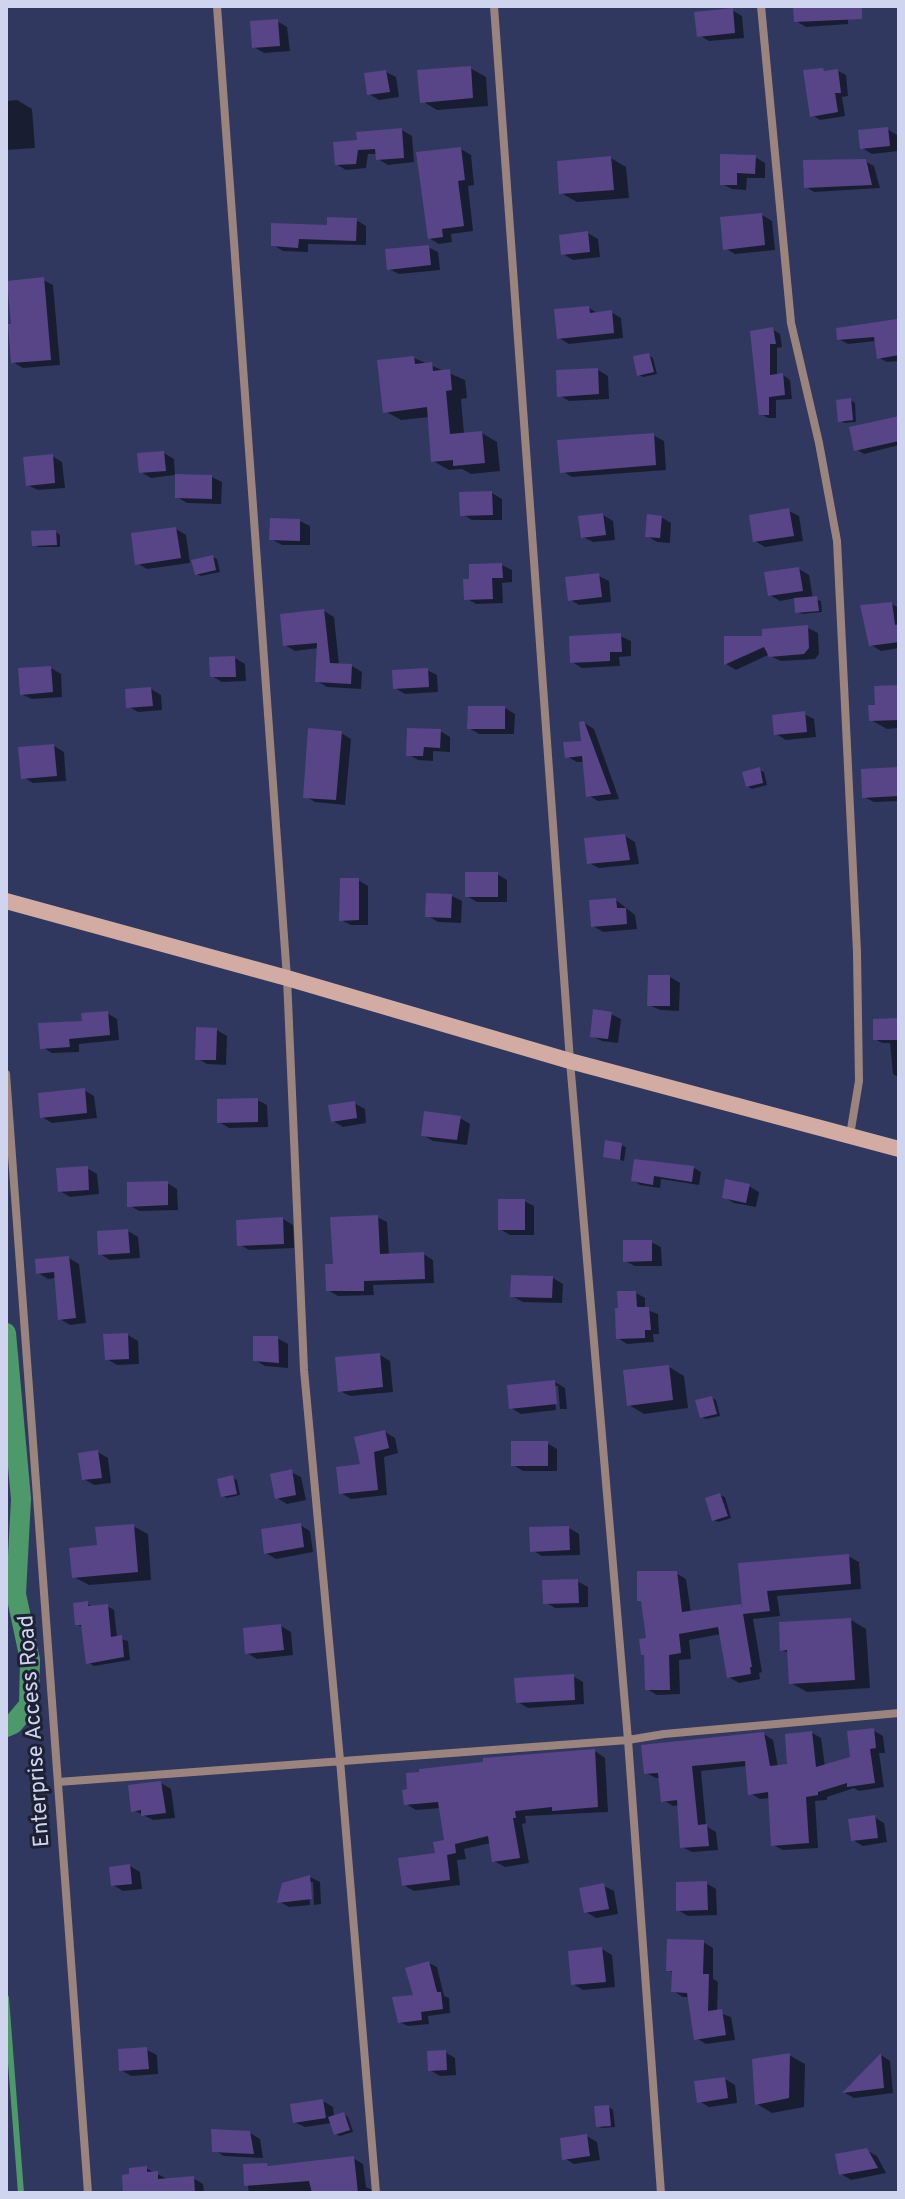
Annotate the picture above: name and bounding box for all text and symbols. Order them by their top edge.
street label: Enterprise Access Road [15,1614,57,1848]

